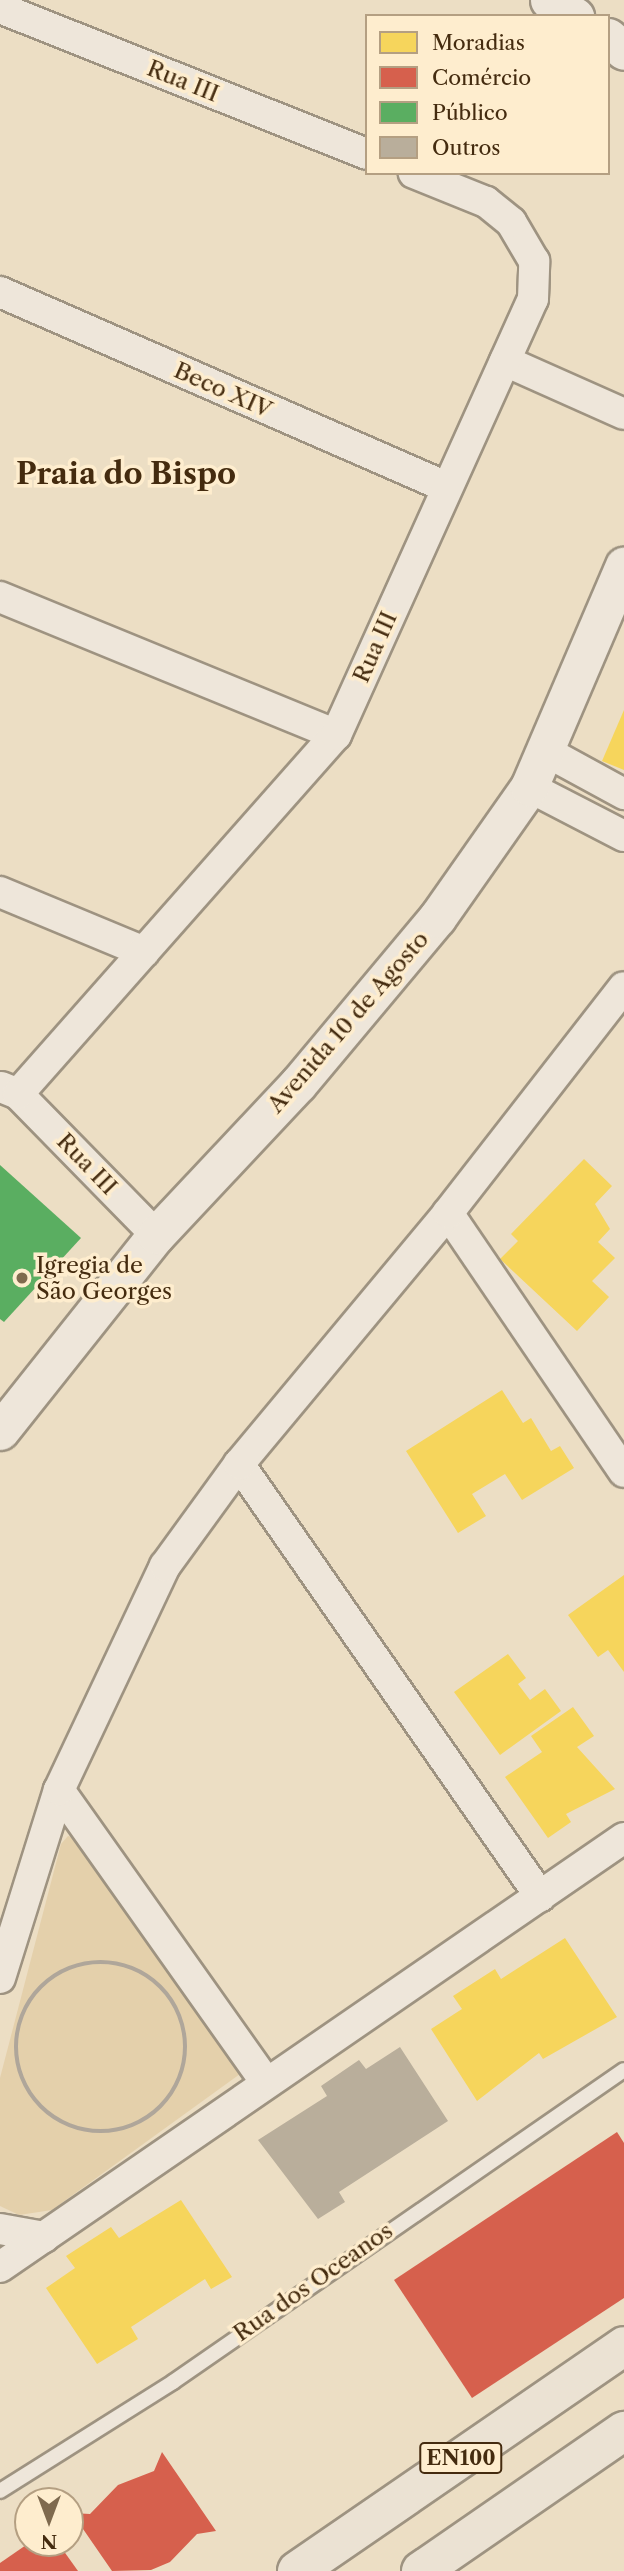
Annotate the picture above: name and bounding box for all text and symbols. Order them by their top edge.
legend [365,14,610,175]
text: Moradias [432,30,525,55]
street label: Rua III [143,54,223,108]
text: Comércio [432,65,531,90]
text: Público [432,100,508,125]
text: Outros [432,135,500,160]
street label: Beco XIV [170,356,276,424]
district label: Praia do Bispo [16,456,236,492]
street label: Rua III [347,607,403,687]
street label: Avenida 10 de Agosto [261,925,435,1119]
street label: Rua III [51,1127,123,1201]
place label: Igregia de São Georges [36,1251,172,1305]
marker: Igregia de São Georges [14,1270,30,1286]
street label: Rua dos Oceanos [228,2217,398,2347]
road number: EN100 [419,2440,503,2476]
north arrow [14,2487,84,2557]
text: N [41,2530,57,2553]

